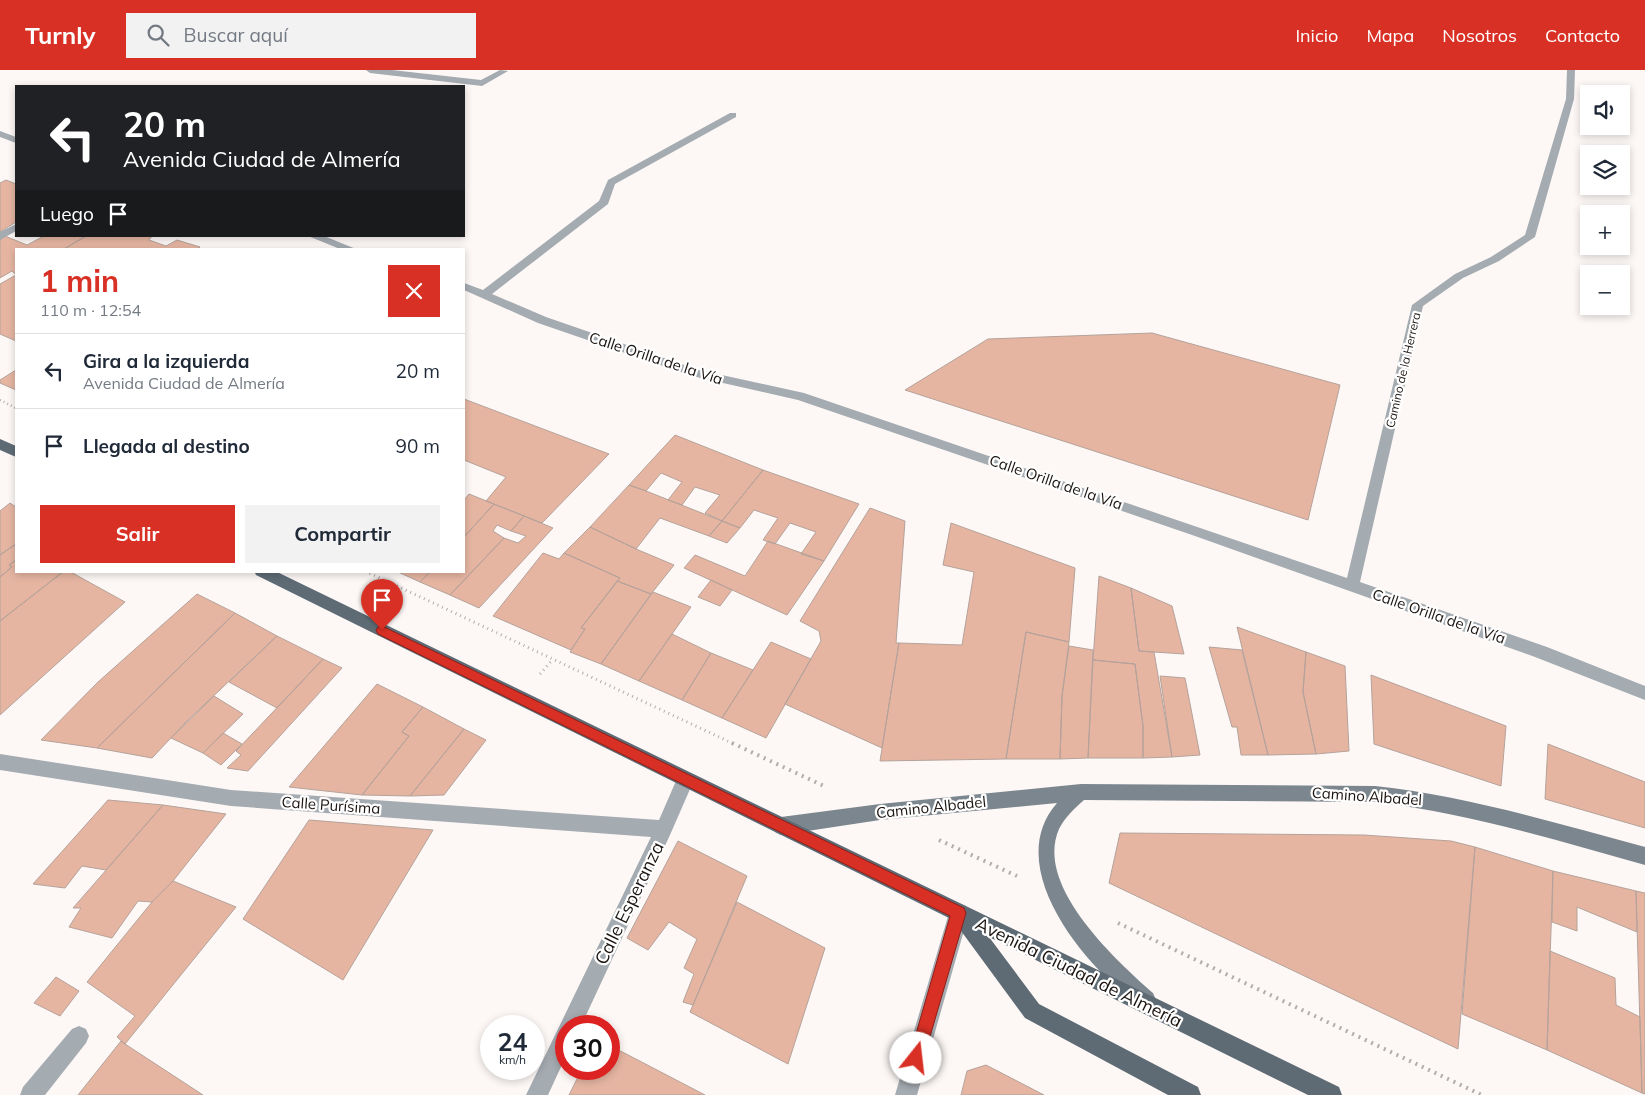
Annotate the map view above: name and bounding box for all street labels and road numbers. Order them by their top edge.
street label: Camino de la Herrera [1382,311,1424,429]
street label: Calle Orilla de la Vía [587,327,725,389]
street label: Calle Orilla de la Vía [987,450,1125,514]
street label: Calle Orilla de la Vía [1370,584,1508,648]
street label: Camino Albadel [1311,783,1423,809]
street label: Calle Purísima [281,792,381,818]
street label: Camino Albadel [875,792,987,822]
street label: Calle Esperanza [589,838,669,968]
street label: Avenida Ciudad de Almería [972,912,1186,1032]

